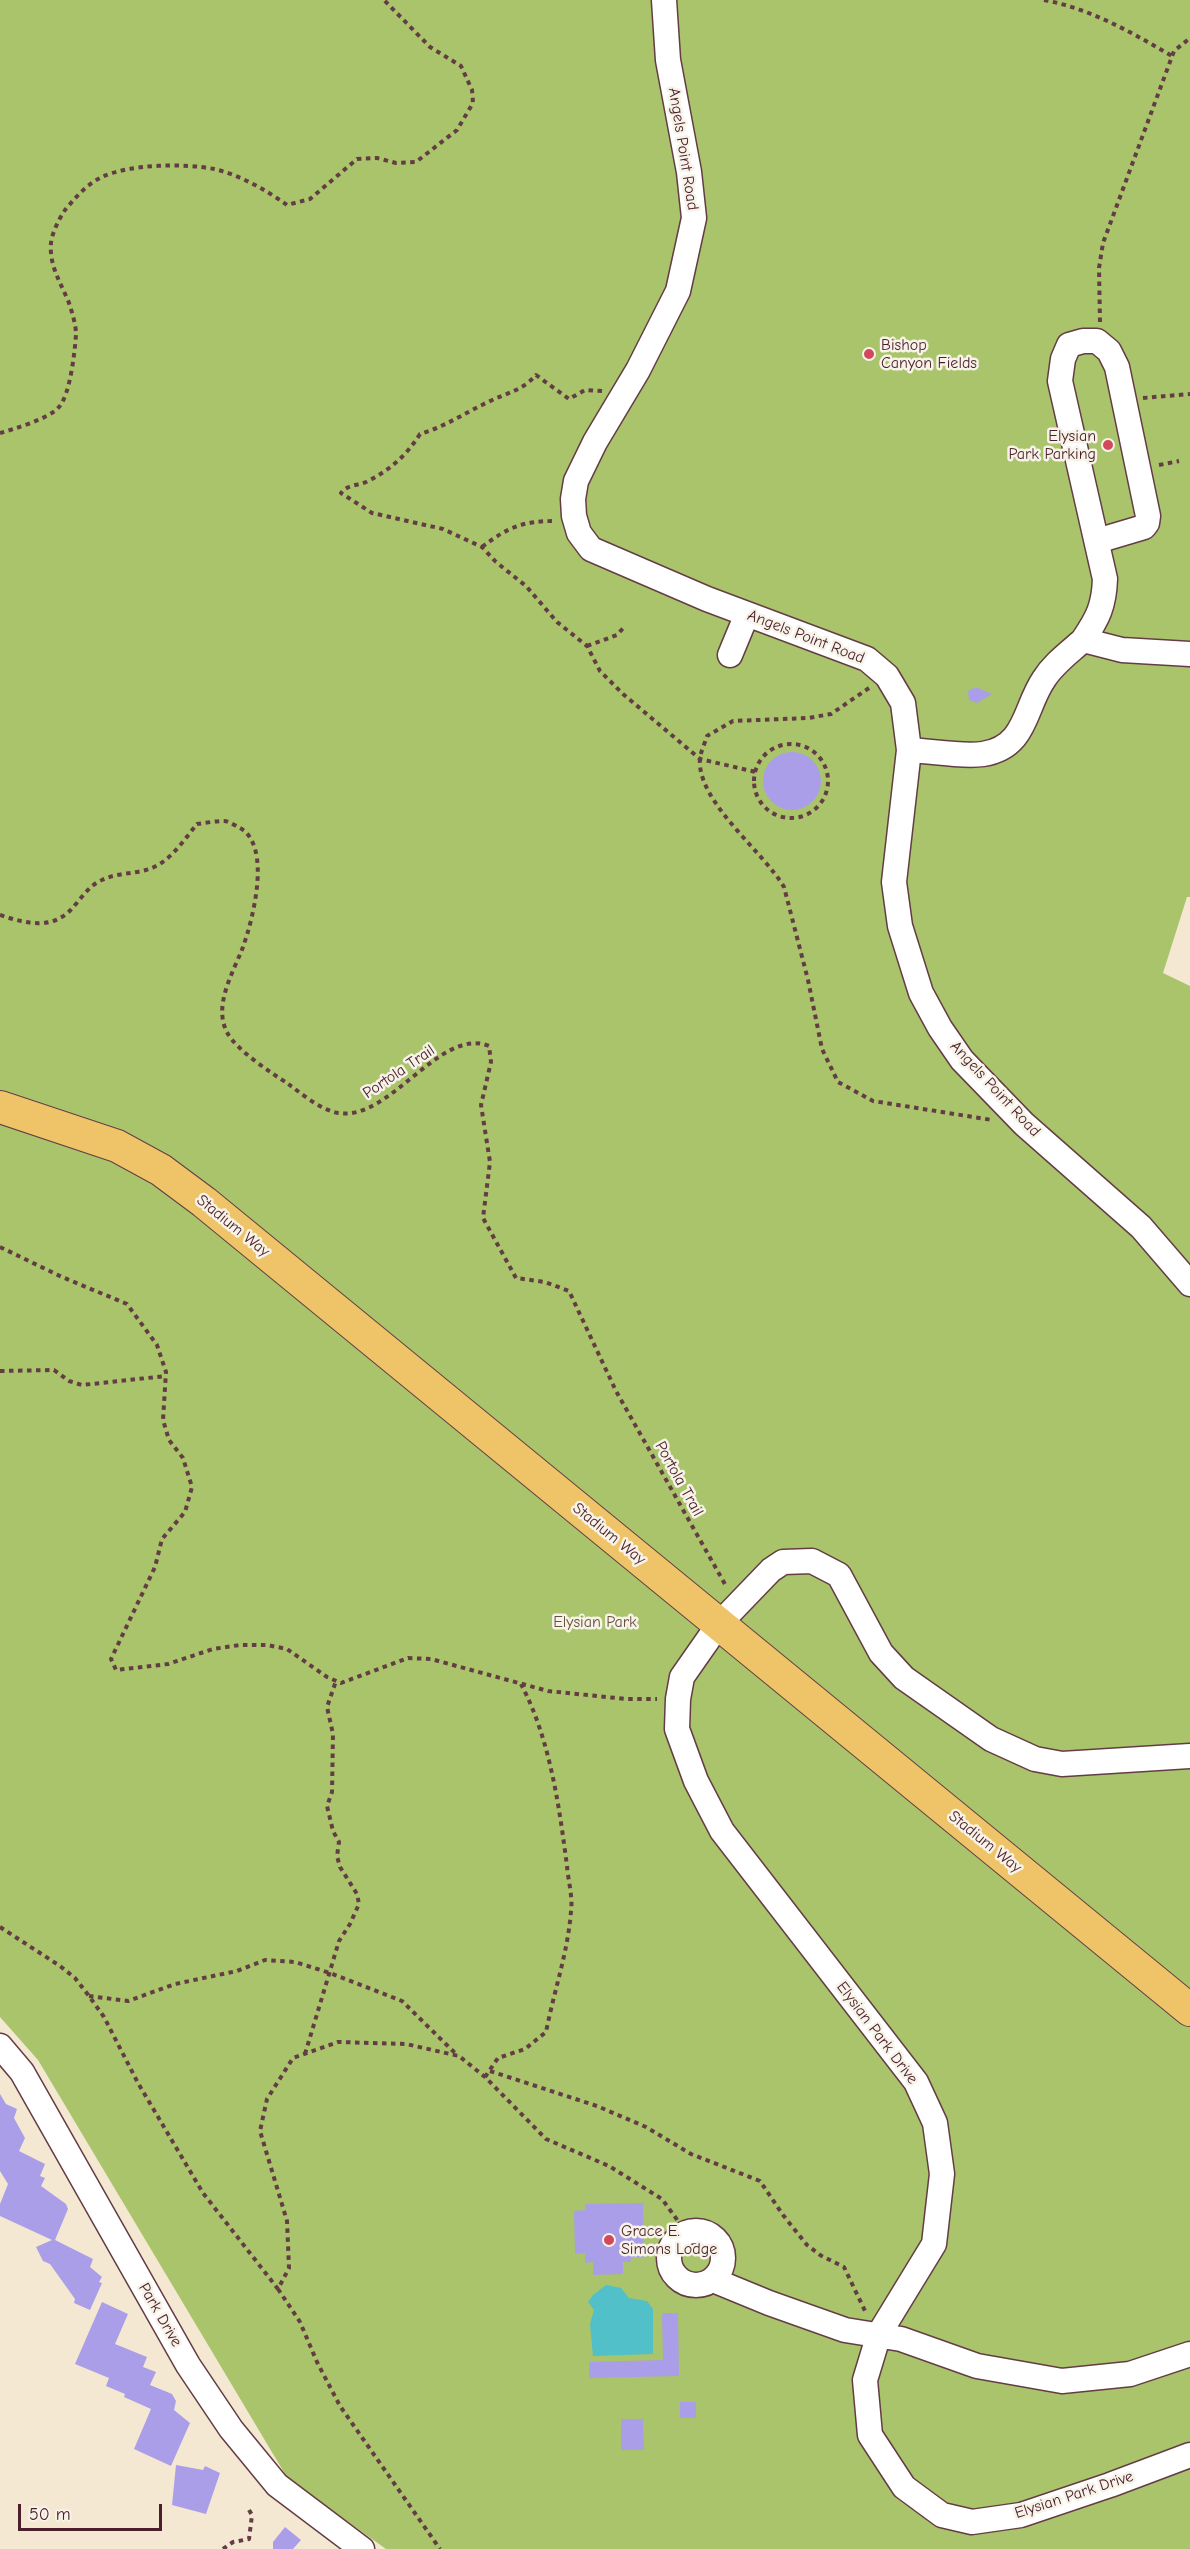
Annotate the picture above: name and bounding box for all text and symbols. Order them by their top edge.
street label: Angels Point Road [664,86,702,212]
place label: Bishop Canyon Fields [881,335,977,373]
marker: Bishop Canyon Fields [862,347,876,361]
place label: Elysian Park Parking [1008,426,1096,464]
marker: Elysian Park Parking [1101,438,1115,452]
street label: Angels Point Road [745,606,867,668]
street label: Angels Point Road [946,1037,1044,1141]
street label: Portola Trail [359,1041,439,1103]
street label: Stadium Way [193,1191,273,1261]
street label: Portola Trail [651,1438,707,1520]
street label: Stadium Way [569,1499,649,1569]
park label: Elysian Park [553,1612,637,1632]
street label: Stadium Way [945,1807,1025,1877]
street label: Elysian Park Drive [832,1978,922,2088]
place label: Grace E. Simons Lodge [621,2221,717,2259]
marker: Grace E. Simons Lodge [602,2233,616,2247]
street label: Park Drive [134,2280,186,2350]
street label: Elysian Park Drive [1012,2467,1136,2523]
scale bar [21,2492,165,2530]
text: 50 m [29,2504,71,2525]

